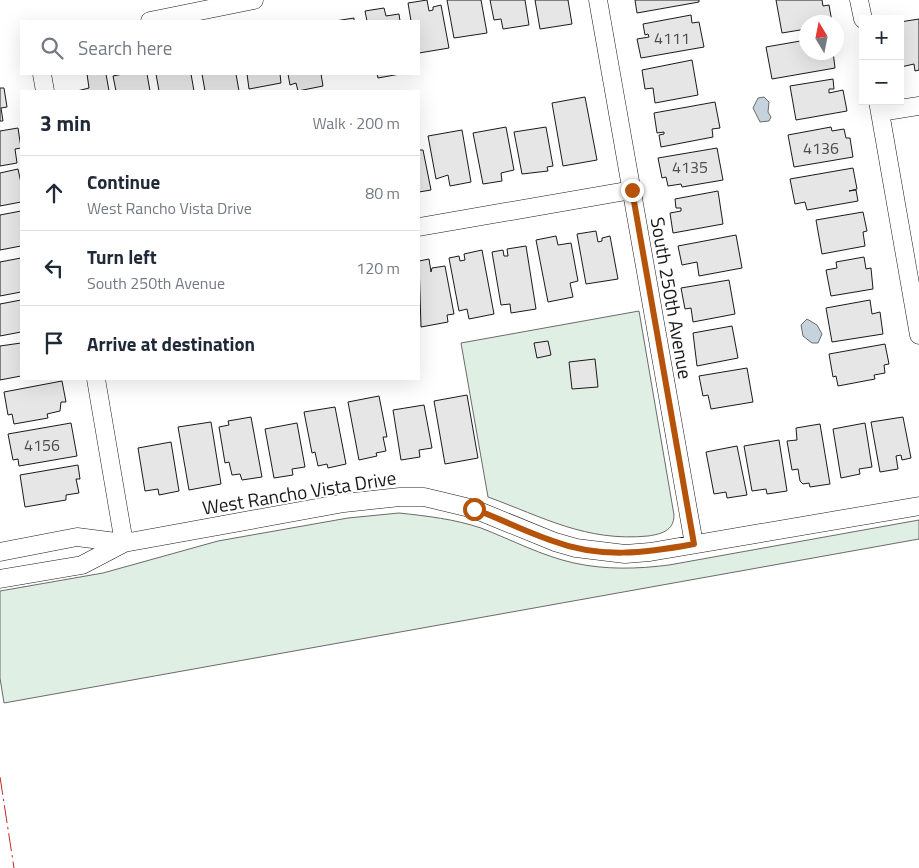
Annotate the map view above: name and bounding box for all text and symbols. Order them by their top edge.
north arrow [799,15,844,60]
map controls [859,15,904,105]
button: + [859,15,904,60]
search box [20,20,420,75]
house number: 4111 [654,26,690,50]
text: Search here [78,33,172,62]
icon: search [38,34,66,62]
button: − [859,60,904,105]
text: 3 min [40,107,91,139]
text: Walk · 200 m [312,111,400,135]
house number: 4136 [803,136,839,160]
house number: 4135 [672,155,708,179]
text: Continue [87,167,160,196]
icon: ahead [40,179,68,207]
route end [621,179,644,202]
text: 80 m [365,181,400,205]
text: West Rancho Vista Drive [87,196,252,220]
street label: South 250th Avenue [643,215,701,381]
text: Turn left [87,242,157,271]
icon: left [40,254,68,282]
text: 120 m [356,256,400,280]
text: South 250th Avenue [87,271,225,295]
icon: arrive [40,329,68,357]
text: Arrive at destination [87,329,255,358]
house number: 4156 [24,433,60,457]
street label: West Rancho Vista Drive [200,462,398,522]
route start [463,498,486,521]

